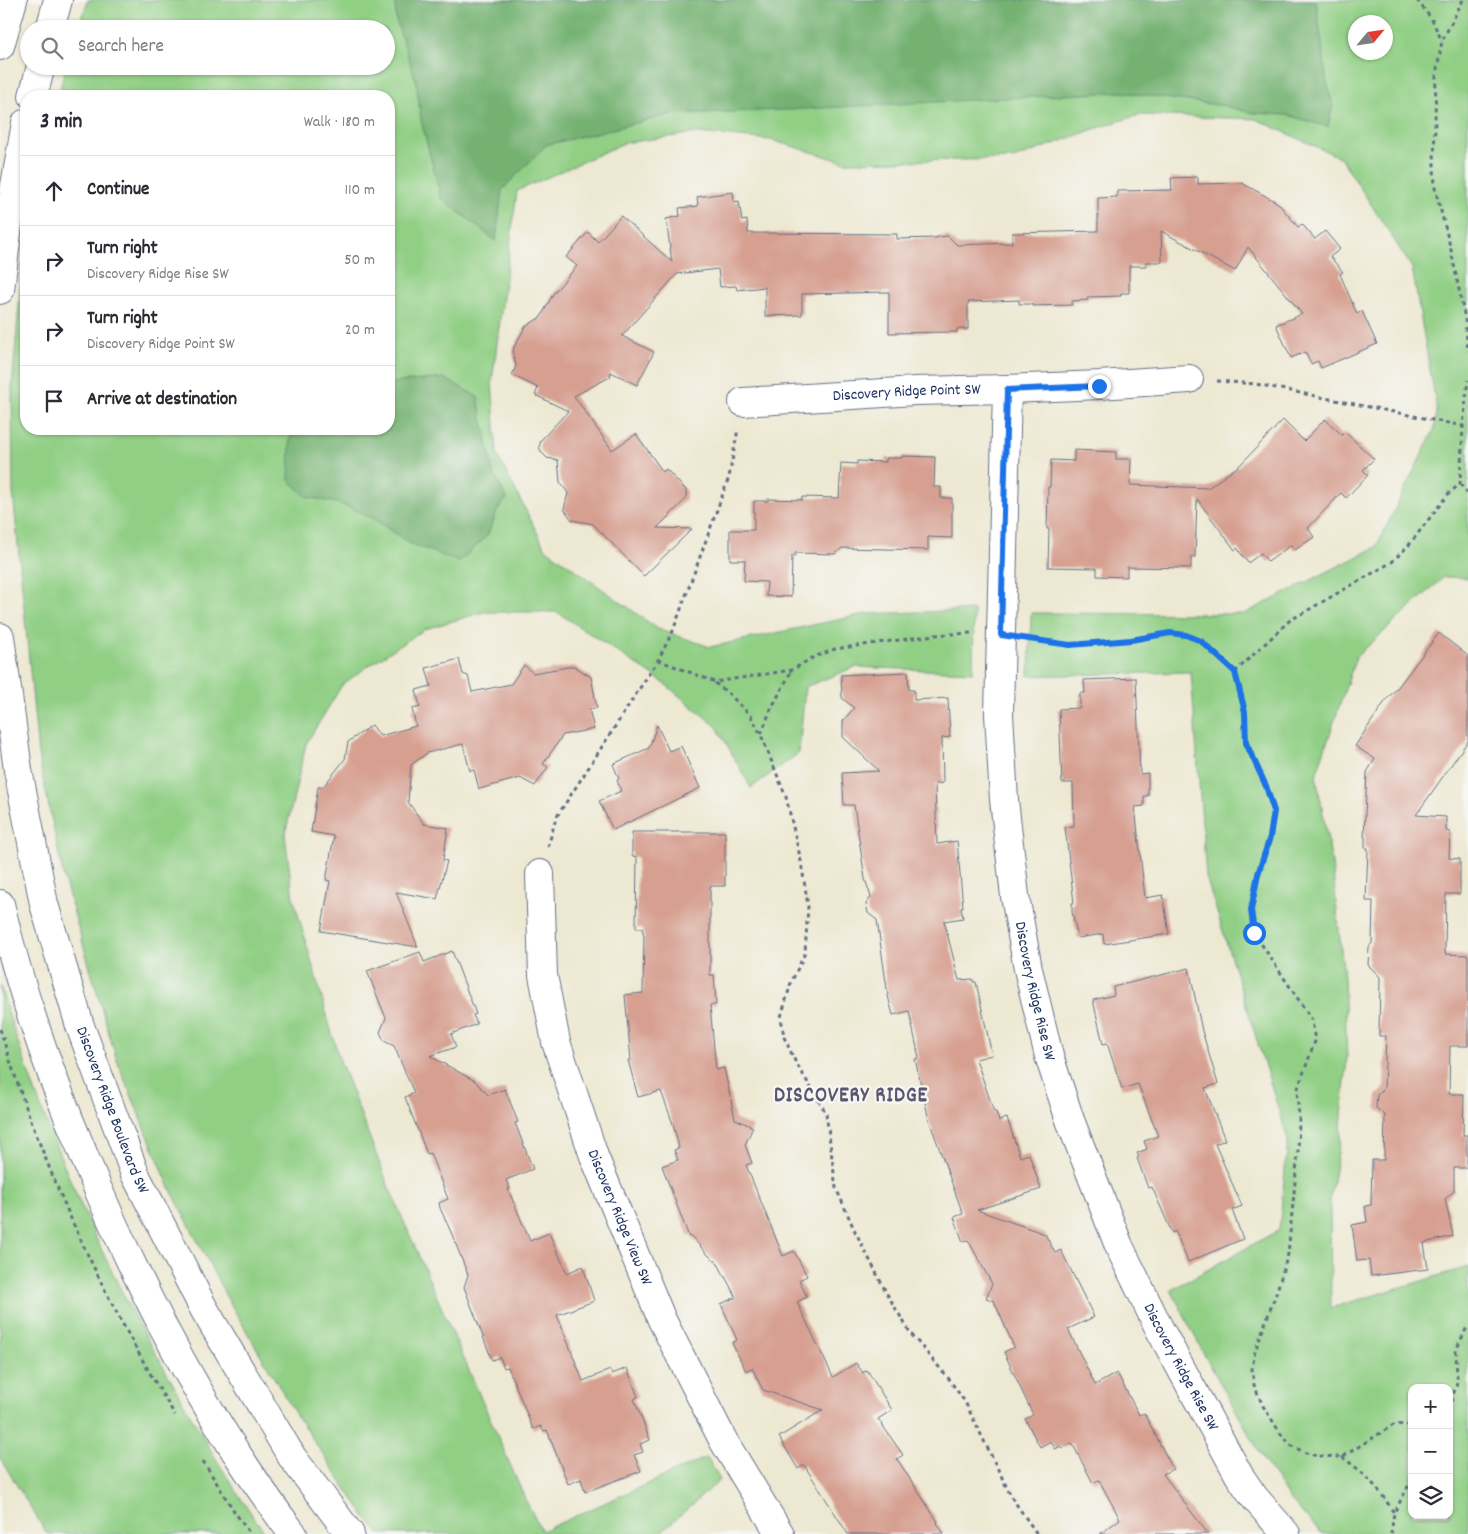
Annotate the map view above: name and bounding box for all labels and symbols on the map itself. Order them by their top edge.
north arrow [1348,15,1393,60]
route end [1088,375,1111,398]
street label: Discovery Ridge Point SW [832,378,982,408]
street label: Discovery Ridge Rise SW [1008,920,1061,1064]
route start [1243,922,1266,945]
street label: Discovery Ridge Boulevard SW [70,1023,155,1199]
district label: DISCOVERY RIDGE [774,1082,928,1112]
street label: Discovery Ridge View SW [581,1147,658,1290]
street label: Discovery Ridge Rise SW [1137,1299,1225,1436]

